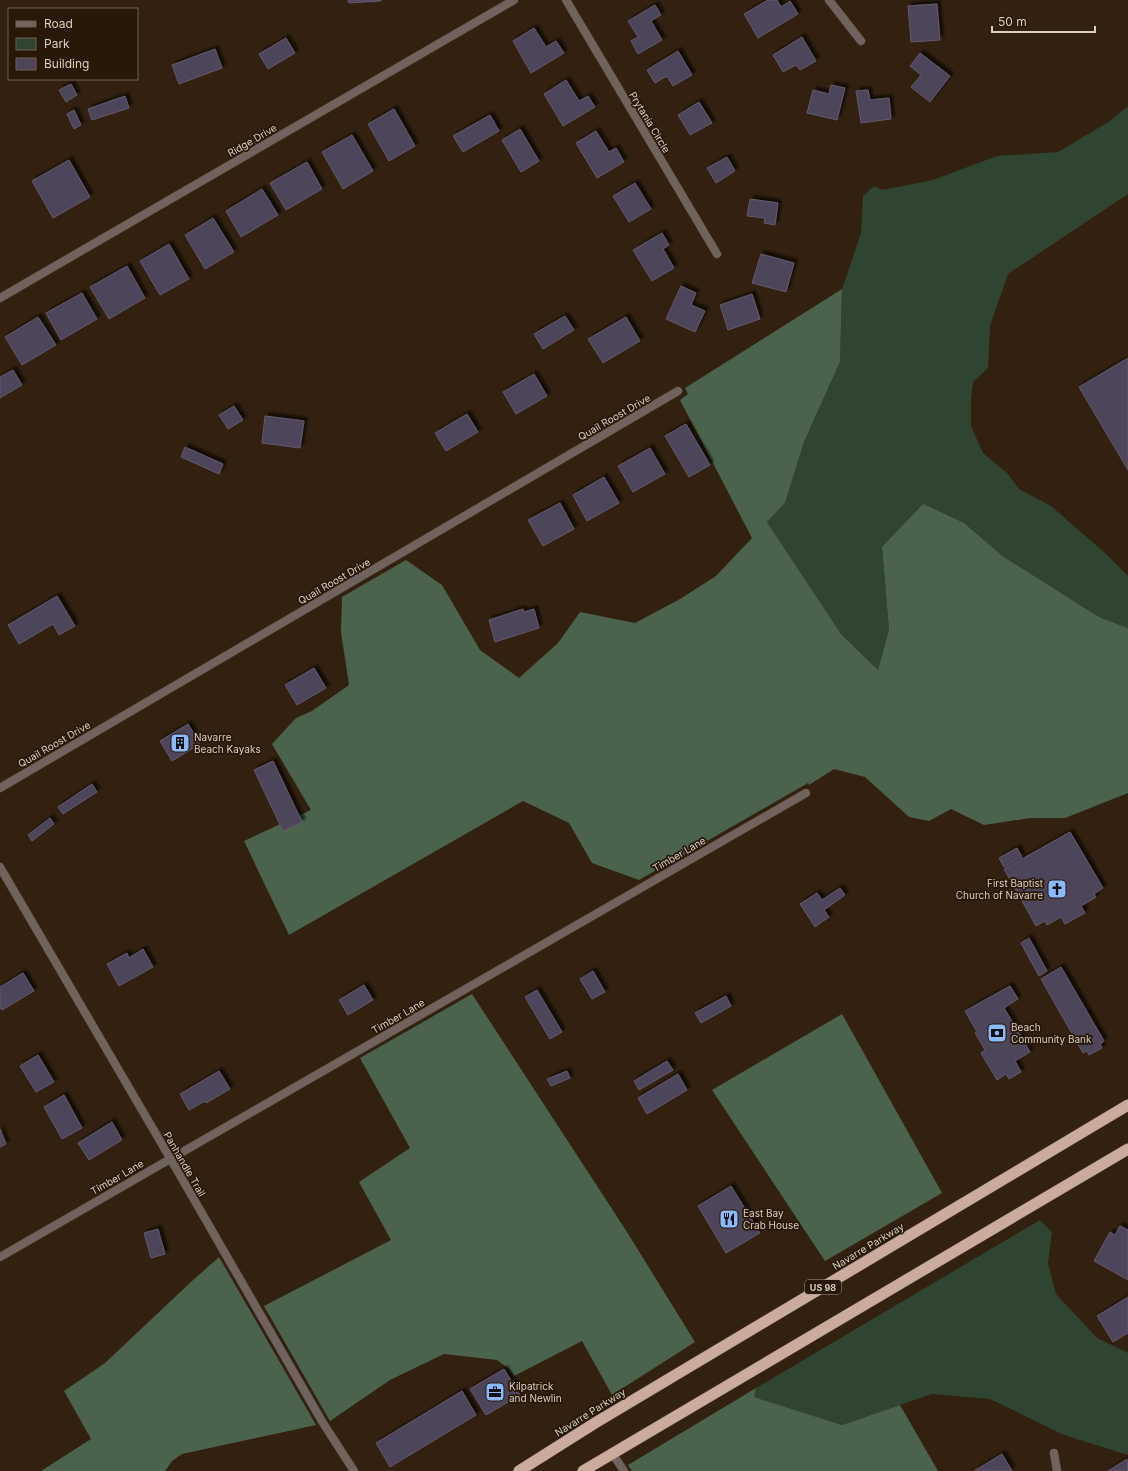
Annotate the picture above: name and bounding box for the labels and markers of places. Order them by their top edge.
place label: Navarre Beach Kayaks [194,731,261,755]
building icon: Navarre Beach Kayaks [169,732,191,754]
place label: First Baptist Church of Navarre [956,877,1044,901]
church icon: First Baptist Church of Navarre [1046,878,1068,900]
place label: Beach Community Bank [1011,1021,1092,1045]
bank icon: Beach Community Bank [986,1022,1008,1044]
place label: East Bay Crab House [743,1207,799,1231]
restaurant icon: East Bay Crab House [718,1208,740,1230]
place label: Kilpatrick and Newlin [509,1380,562,1404]
office icon: Kilpatrick and Newlin [484,1381,506,1403]

